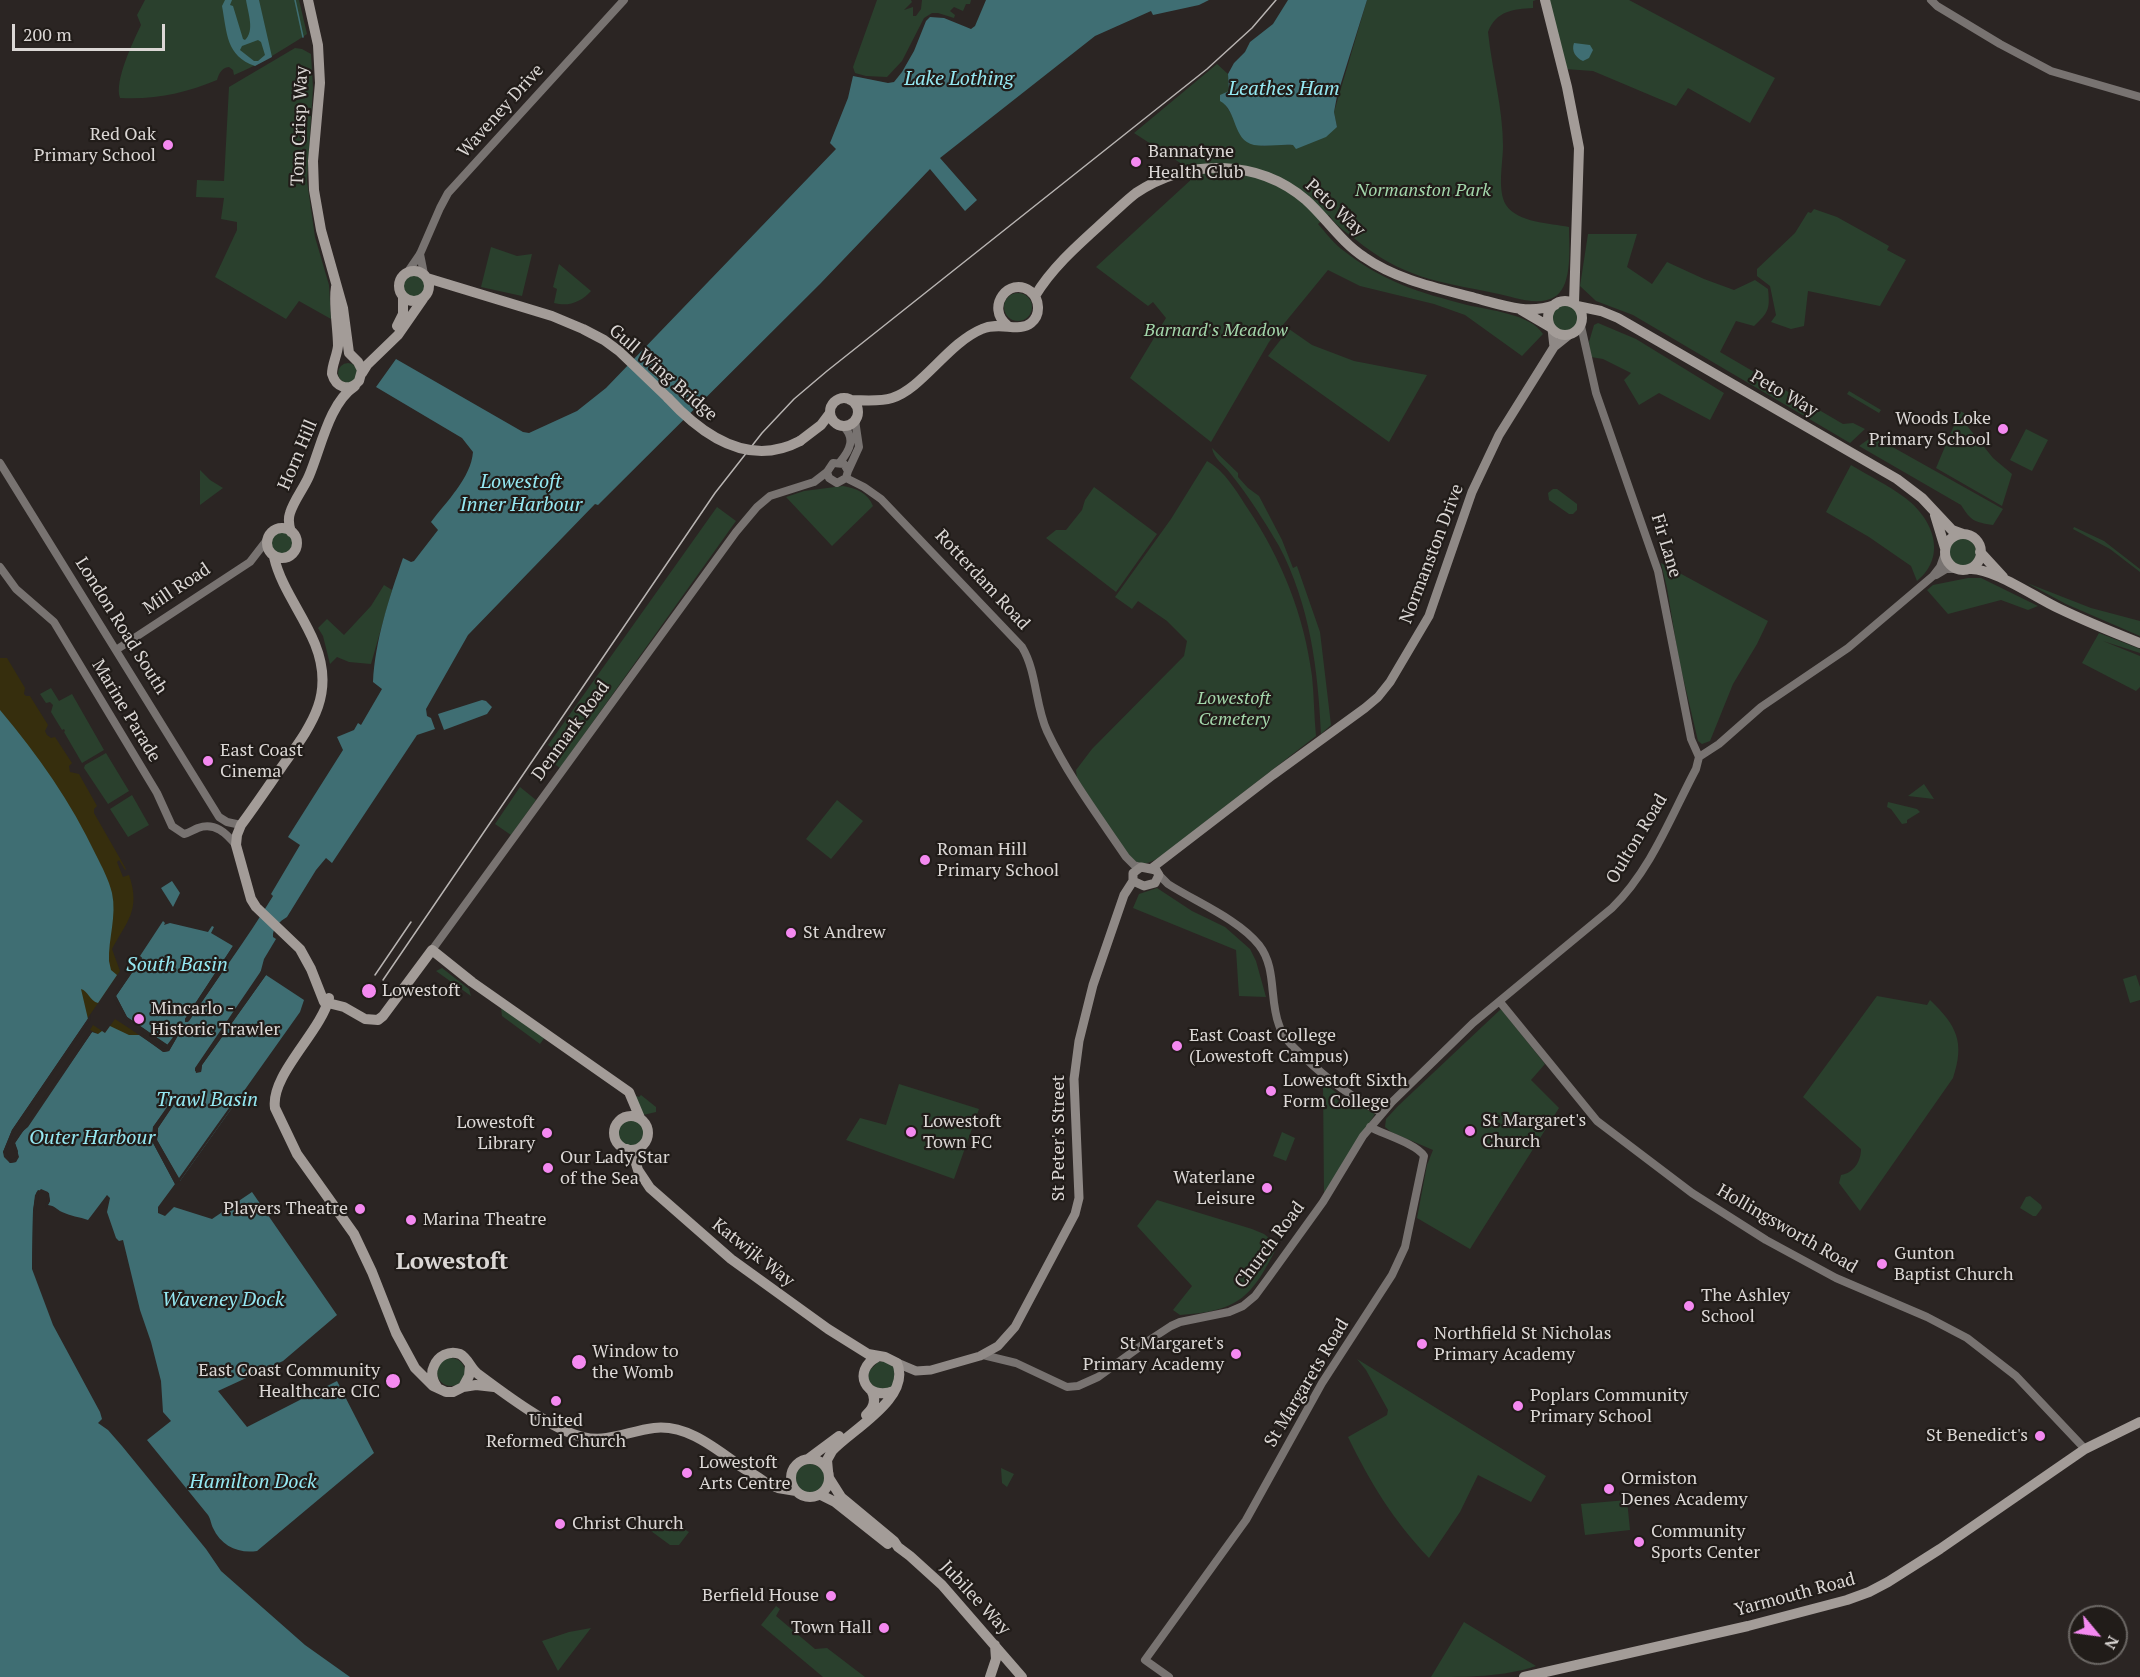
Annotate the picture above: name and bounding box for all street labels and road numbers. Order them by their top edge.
street label: Waveney Drive [453,60,549,162]
street label: Tom Crisp Way [287,66,313,186]
street label: Peto Way [1301,175,1369,241]
street label: Gull Wing Bridge [604,320,722,426]
street label: Peto Way [1747,366,1821,422]
street label: Horn Hill [274,417,322,493]
street label: Normanston Drive [1395,481,1469,627]
street label: Fir Lane [1646,512,1686,580]
street label: Rotterdam Road [930,525,1034,635]
street label: London Road South [70,554,172,698]
street label: Mill Road [139,559,215,619]
street label: Marine Parade [87,656,165,766]
street label: Denmark Road [528,677,614,785]
street label: Oulton Road [1602,790,1672,888]
street label: St Peter's Street [1048,1075,1070,1201]
street label: Hollingsworth Road [1713,1180,1861,1278]
street label: Church Road [1230,1197,1310,1293]
street label: Katwijk Way [708,1214,798,1292]
street label: St Margarets Road [1260,1315,1354,1451]
street label: Jubilee Way [935,1556,1015,1640]
street label: Yarmouth Road [1732,1569,1858,1621]

